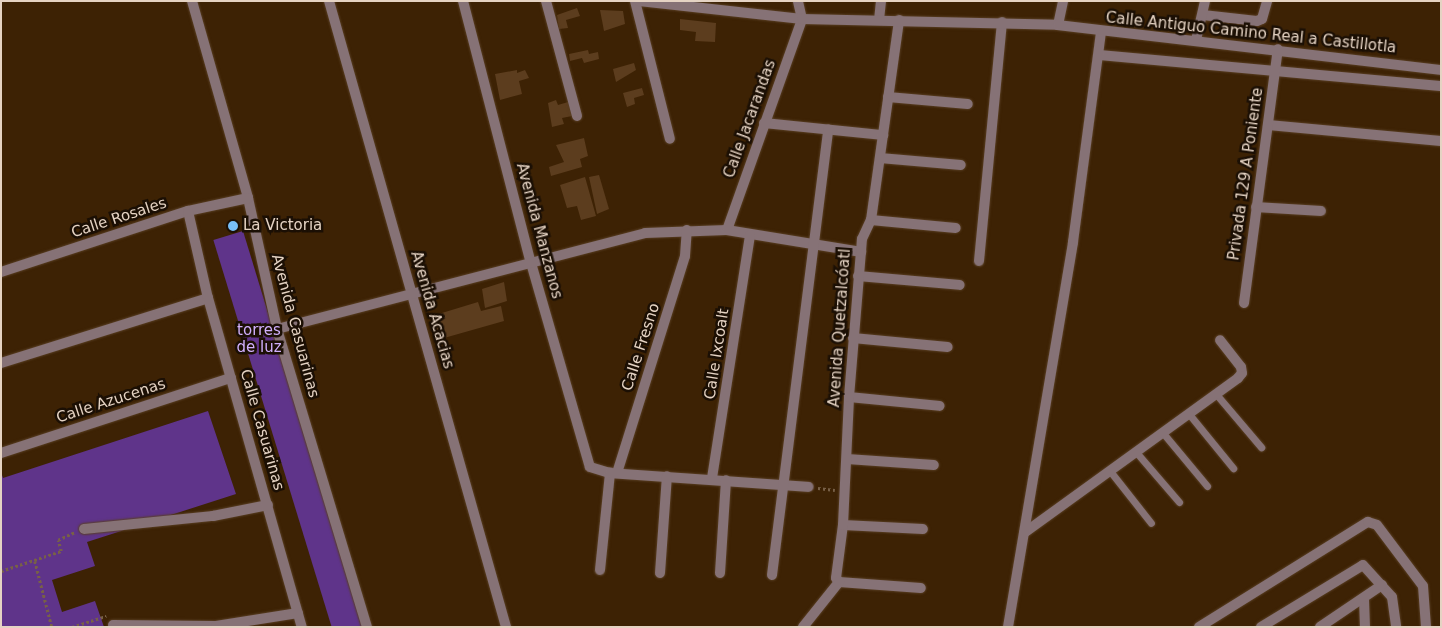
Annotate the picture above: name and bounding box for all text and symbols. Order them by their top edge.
street label: Calle Antiguo Camino Real a Castillotla [1105,9,1397,57]
street label: Calle Jacarandas [720,57,780,181]
street label: Privada 129 A Poniente [1225,86,1267,262]
street label: Avenida Manzanos [512,161,566,301]
street label: Calle Rosales [69,194,169,242]
place label: La Victoria [243,217,322,235]
marker: La Victoria [227,220,239,232]
street label: Avenida Quetzalcóatl [825,248,855,408]
street label: Avenida Acacias [407,249,457,371]
street label: Avenida Casuarinas [267,252,323,400]
street label: Calle Fresno [618,301,664,393]
street label: Calle Ixcoalt [701,307,733,401]
park label: torres de luz [236,321,282,356]
street label: Calle Casuarinas [236,367,288,493]
street label: Calle Azucenas [54,375,168,427]

